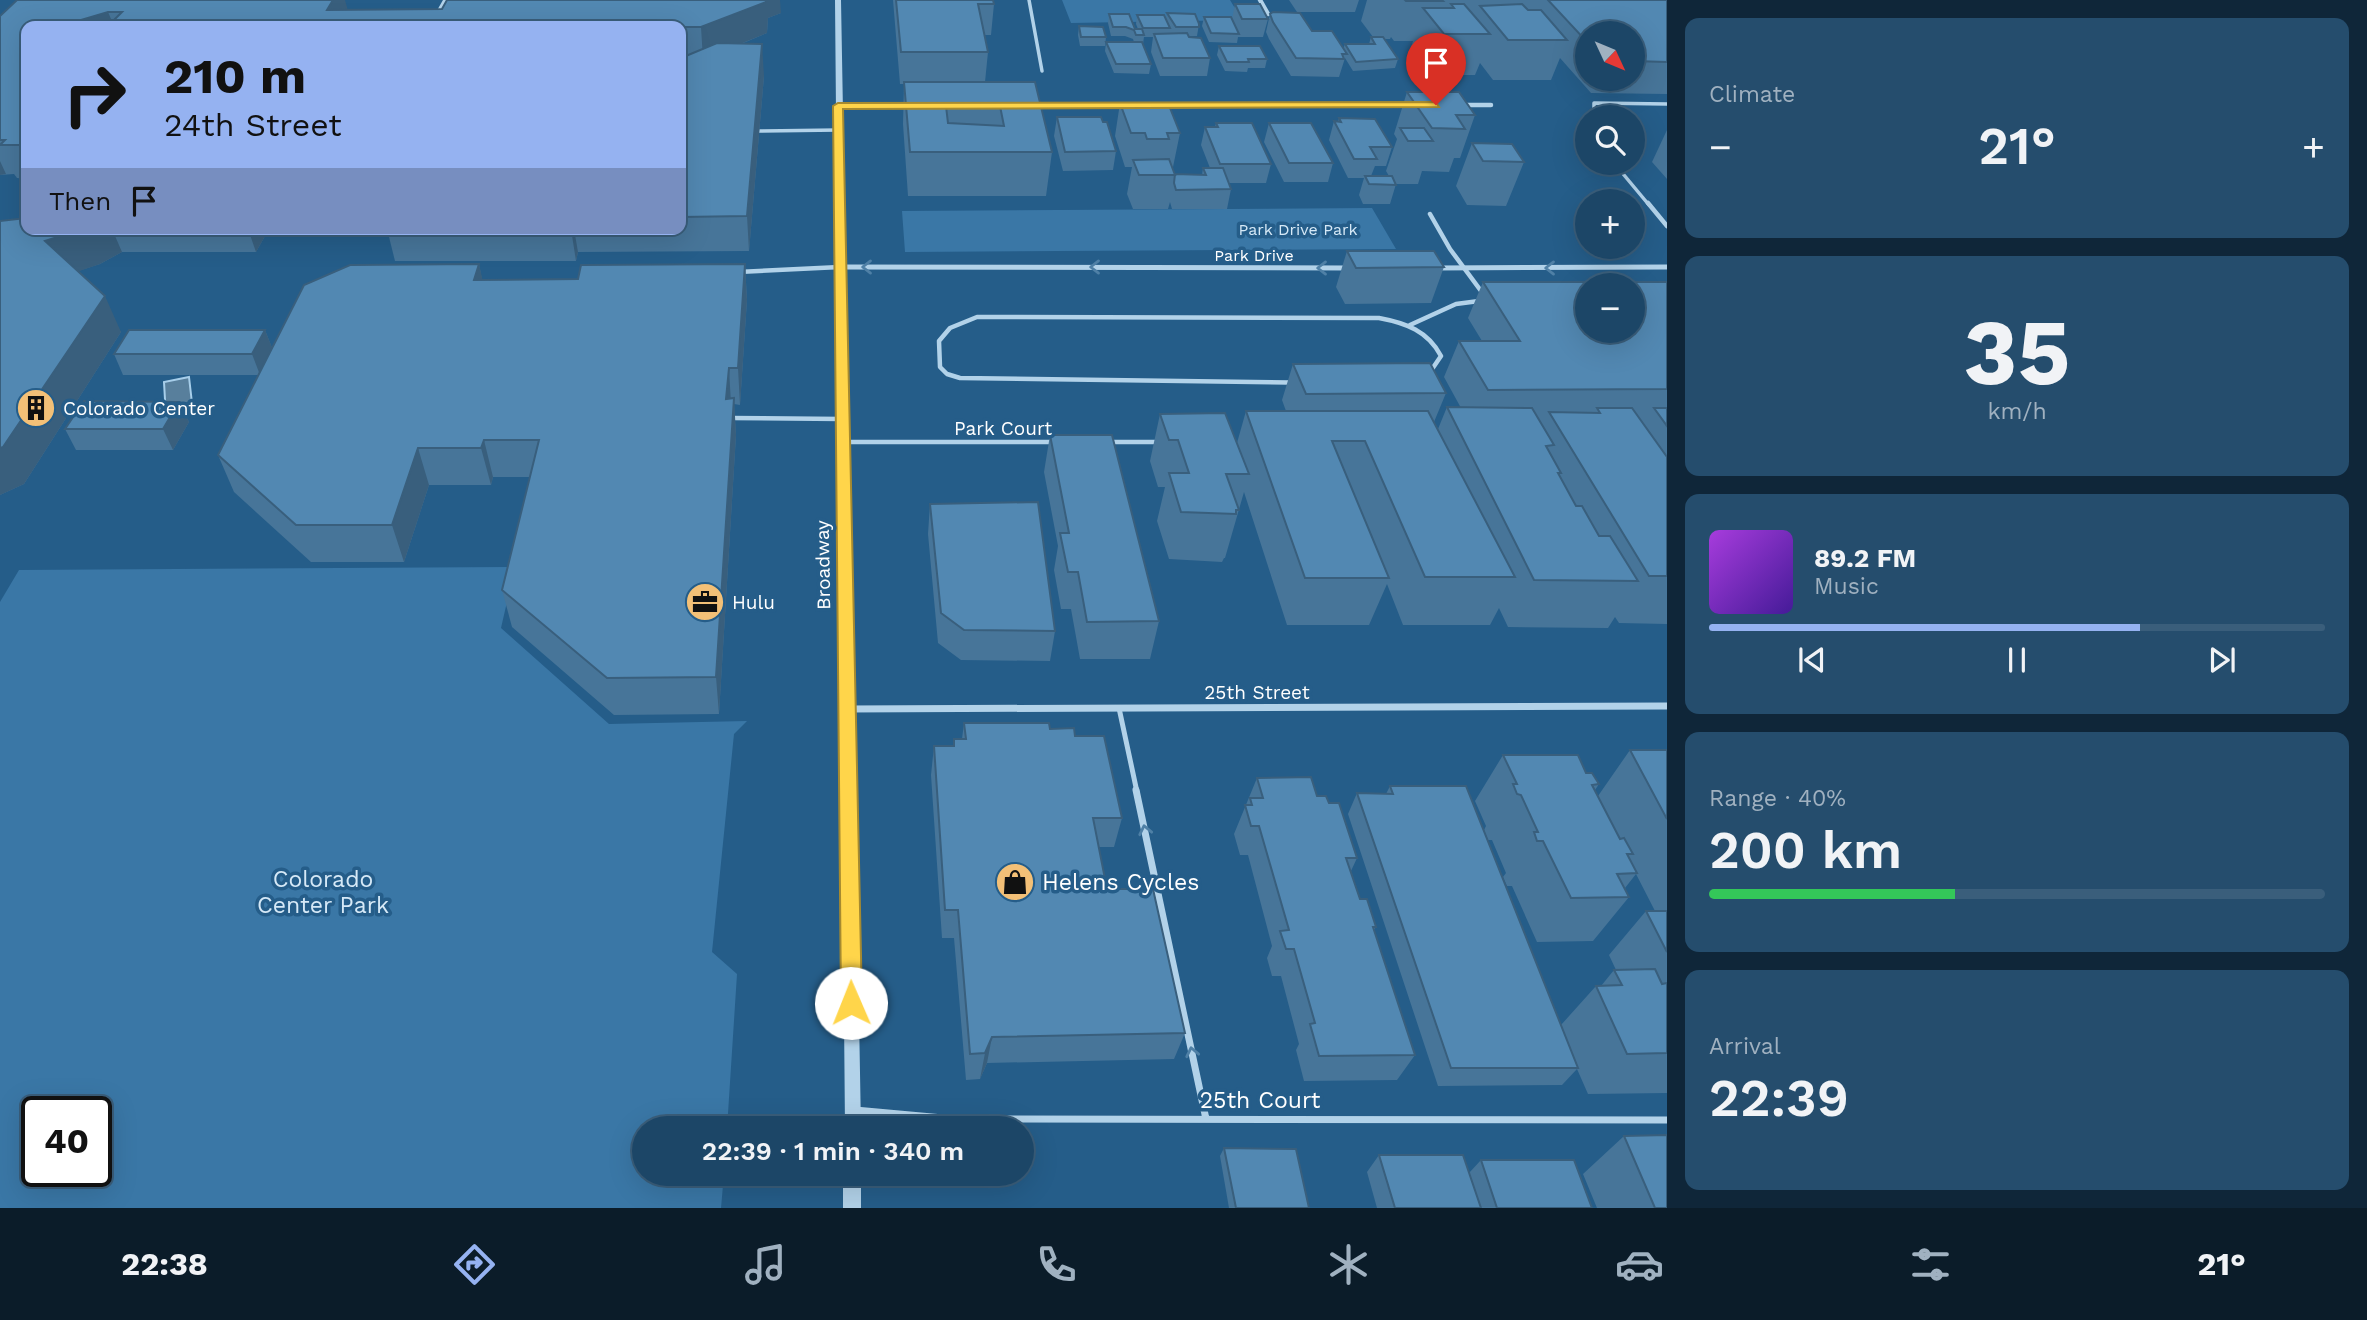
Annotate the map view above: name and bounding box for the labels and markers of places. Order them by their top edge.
pin [1406,33,1466,105]
building icon: Colorado Center [15,387,57,429]
place label: Colorado Center [63,397,215,420]
office icon: Hulu [684,581,726,623]
place label: Hulu [732,591,775,614]
shop icon: Helens Cycles [994,861,1036,903]
place label: Helens Cycles [1042,869,1199,896]

